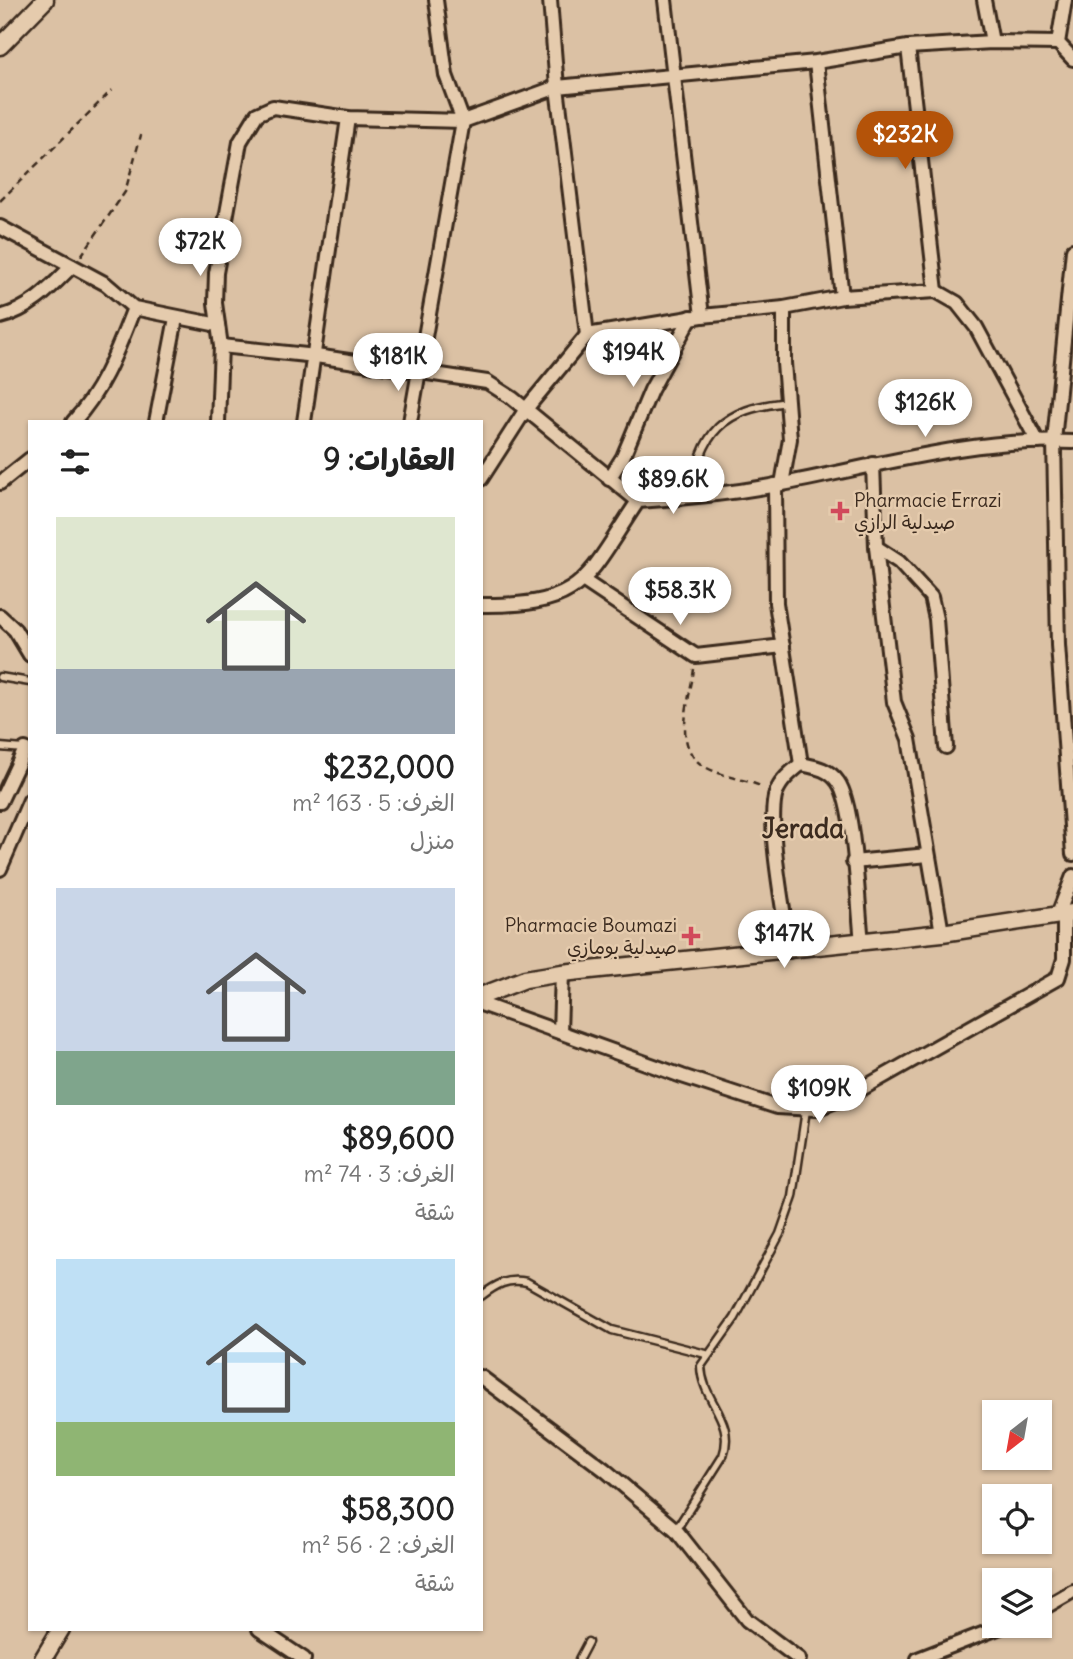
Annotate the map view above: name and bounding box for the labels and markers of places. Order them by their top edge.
pin: $232K [856,111,954,171]
pin: $72K [159,218,241,278]
pin: $194K [584,330,682,389]
pin: $181K [349,334,447,393]
pin: $126K [876,380,974,439]
pin: $89.6K [616,456,730,516]
place label: Pharmacie Errazi صيدلية الرازي [854,488,1002,537]
marker: Pharmacie Errazi صيدلية الرازي [832,503,848,519]
pin: $58.3K [623,568,737,627]
pin: $147K [735,911,833,970]
place label: Pharmacie Boumazi صيدلية بومازي [505,913,677,962]
marker: Pharmacie Boumazi صيدلية بومازي [683,928,699,944]
pin: $109K [770,1066,868,1125]

